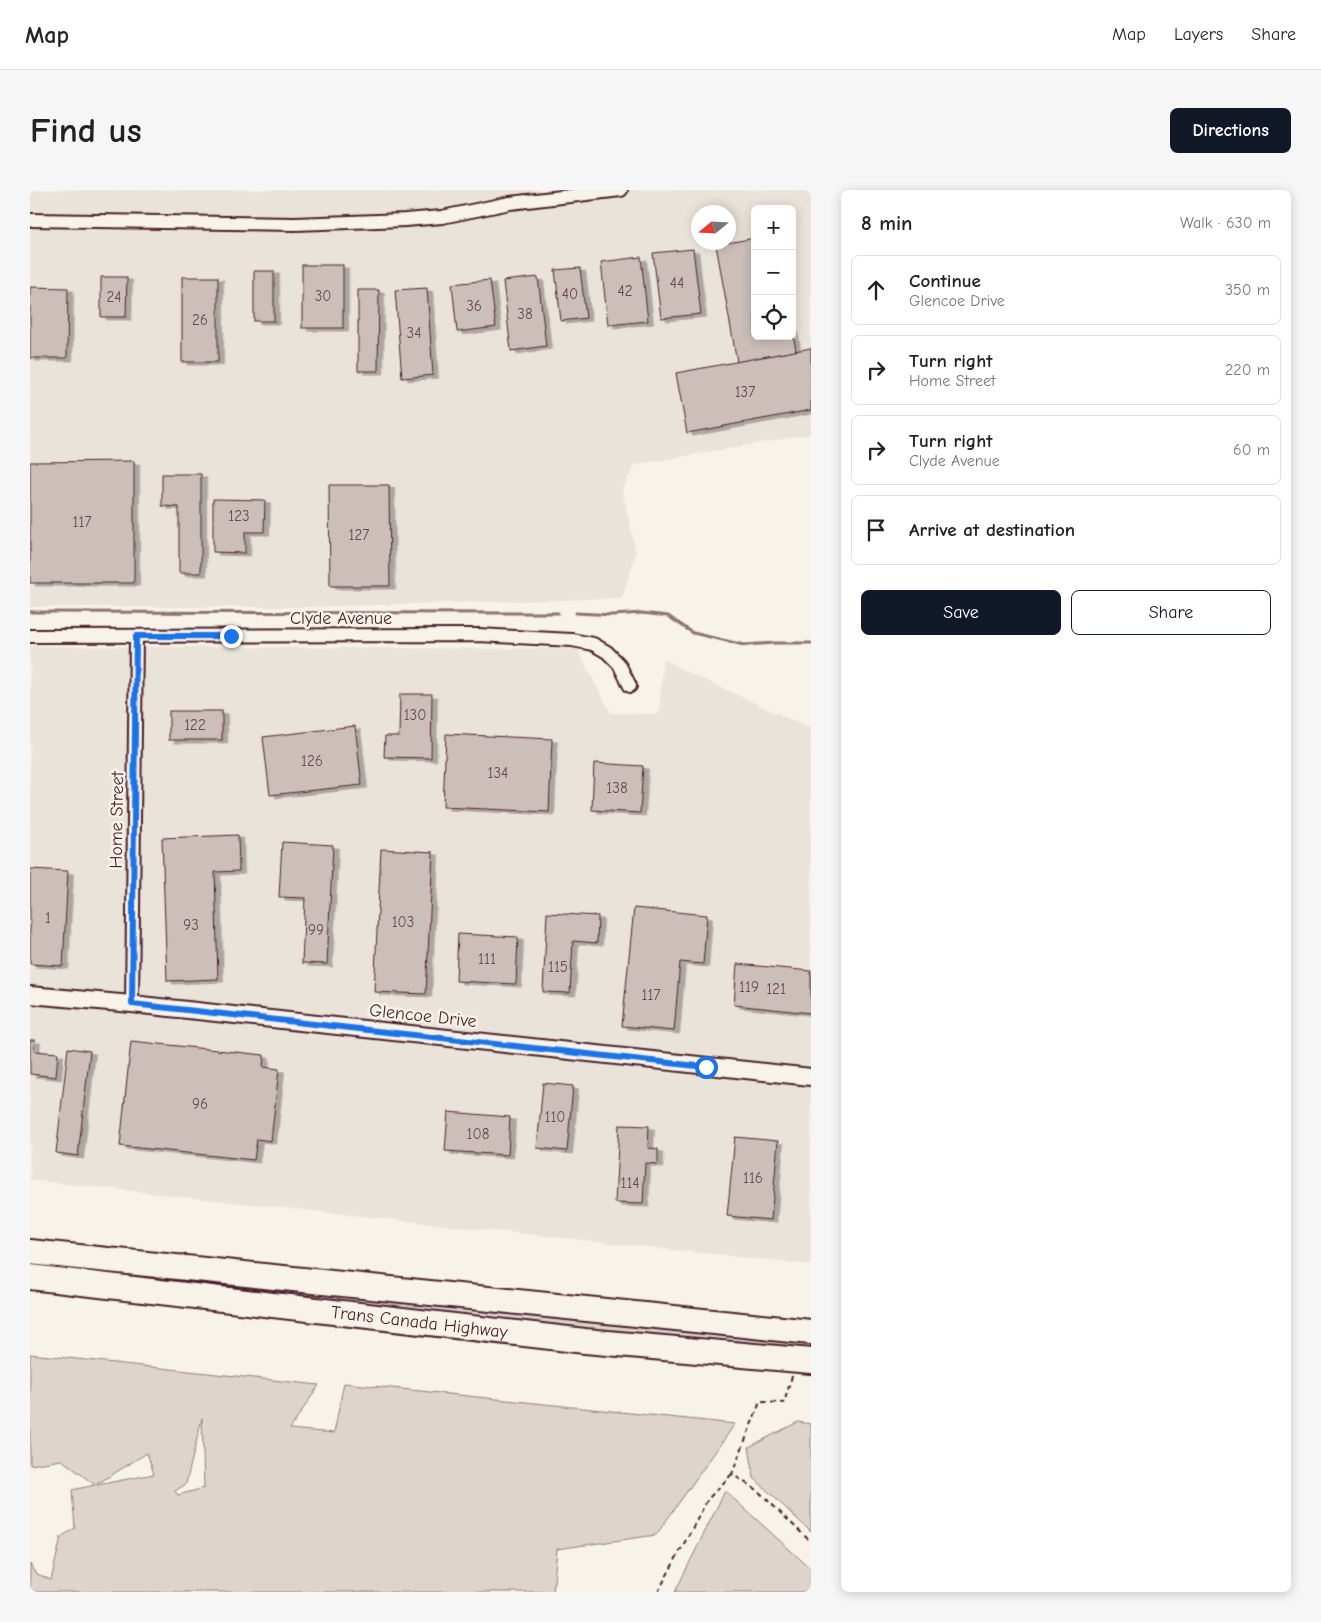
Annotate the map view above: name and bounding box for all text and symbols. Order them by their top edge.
text: Map [25,21,69,49]
text: Map [1112,24,1146,45]
text: Layers [1174,24,1223,45]
text: Share [1251,24,1296,45]
button: Directions [1170,108,1291,153]
text: Find us [30,110,142,151]
north arrow [691,205,736,250]
map controls [751,205,796,340]
button: + [751,205,796,250]
text: 8 min [861,211,912,235]
text: Walk · 630 m [1180,214,1271,232]
button: − [751,250,796,295]
text: Continue [909,270,981,292]
house number: 44 [670,274,684,292]
icon: ahead [862,276,890,304]
text: 350 m [1225,281,1270,299]
house number: 42 [617,282,633,300]
house number: 40 [562,285,578,303]
house number: 30 [315,287,331,305]
house number: 24 [106,288,122,306]
text: Glencoe Drive [909,292,1005,310]
button: locate [751,295,796,340]
house number: 36 [466,297,482,315]
house number: 38 [517,305,533,323]
house number: 26 [192,311,208,329]
house number: 34 [407,324,421,342]
text: Turn right [909,350,993,372]
icon: right [862,356,890,384]
text: 220 m [1225,361,1270,379]
text: Home Street [909,372,996,390]
house number: 137 [735,383,755,401]
text: Turn right [909,430,993,452]
icon: right [862,436,890,464]
text: 60 m [1233,441,1270,459]
text: Clyde Avenue [909,452,1000,470]
house number: 123 [228,507,250,525]
house number: 117 [73,513,91,531]
icon: arrive [862,516,890,544]
text: Arrive at destination [909,519,1075,541]
house number: 127 [349,526,369,544]
button: Save [861,590,1061,635]
button: Share [1071,590,1271,635]
street label: Clyde Avenue [290,608,392,629]
route end [220,625,243,648]
house number: 130 [404,706,426,724]
house number: 122 [184,716,206,734]
house number: 126 [301,752,323,770]
house number: 134 [488,764,508,782]
street label: Home Street [106,770,128,869]
house number: 138 [606,779,628,797]
house number: 1 [45,909,51,927]
house number: 103 [392,913,414,931]
house number: 93 [183,916,199,934]
house number: 99 [308,921,324,939]
house number: 111 [478,950,496,968]
house number: 115 [548,958,568,976]
house number: 119 [739,978,759,996]
house number: 121 [766,980,786,998]
house number: 117 [642,986,660,1004]
street label: Glencoe Drive [368,1000,478,1032]
route start [695,1056,718,1079]
house number: 96 [192,1095,208,1113]
house number: 110 [544,1108,566,1126]
house number: 108 [467,1125,489,1143]
house number: 116 [743,1169,763,1187]
house number: 114 [620,1174,640,1192]
street label: Trans Canada Highway [330,1301,510,1343]

